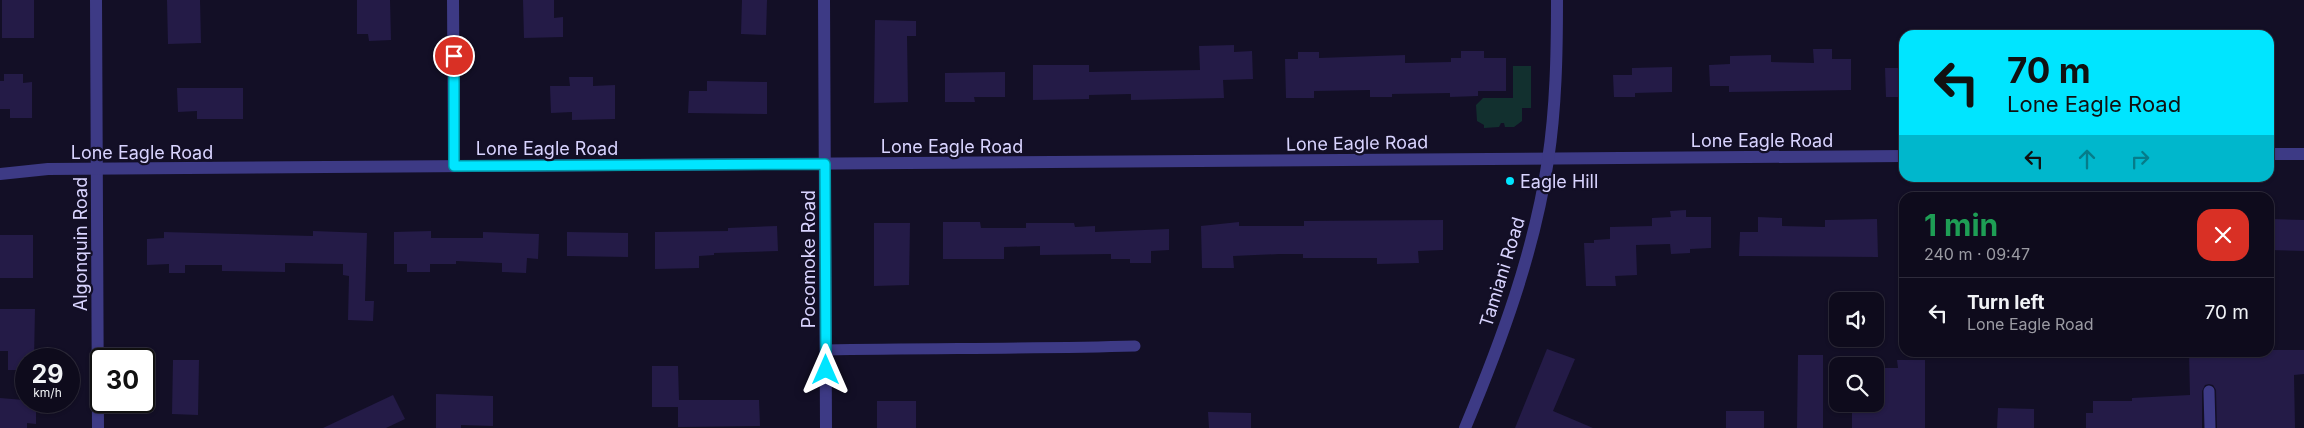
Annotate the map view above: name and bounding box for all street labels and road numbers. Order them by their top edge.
street label: Lone Eagle Road [1691,130,1833,151]
street label: Lone Eagle Road [1286,131,1428,155]
street label: Lone Eagle Road [881,136,1023,157]
street label: Lone Eagle Road [476,138,618,159]
street label: Lone Eagle Road [71,142,213,163]
street label: Algonquin Road [70,177,91,311]
street label: Pocomoke Road [798,190,819,328]
street label: Tamiani Road [1475,214,1529,330]

